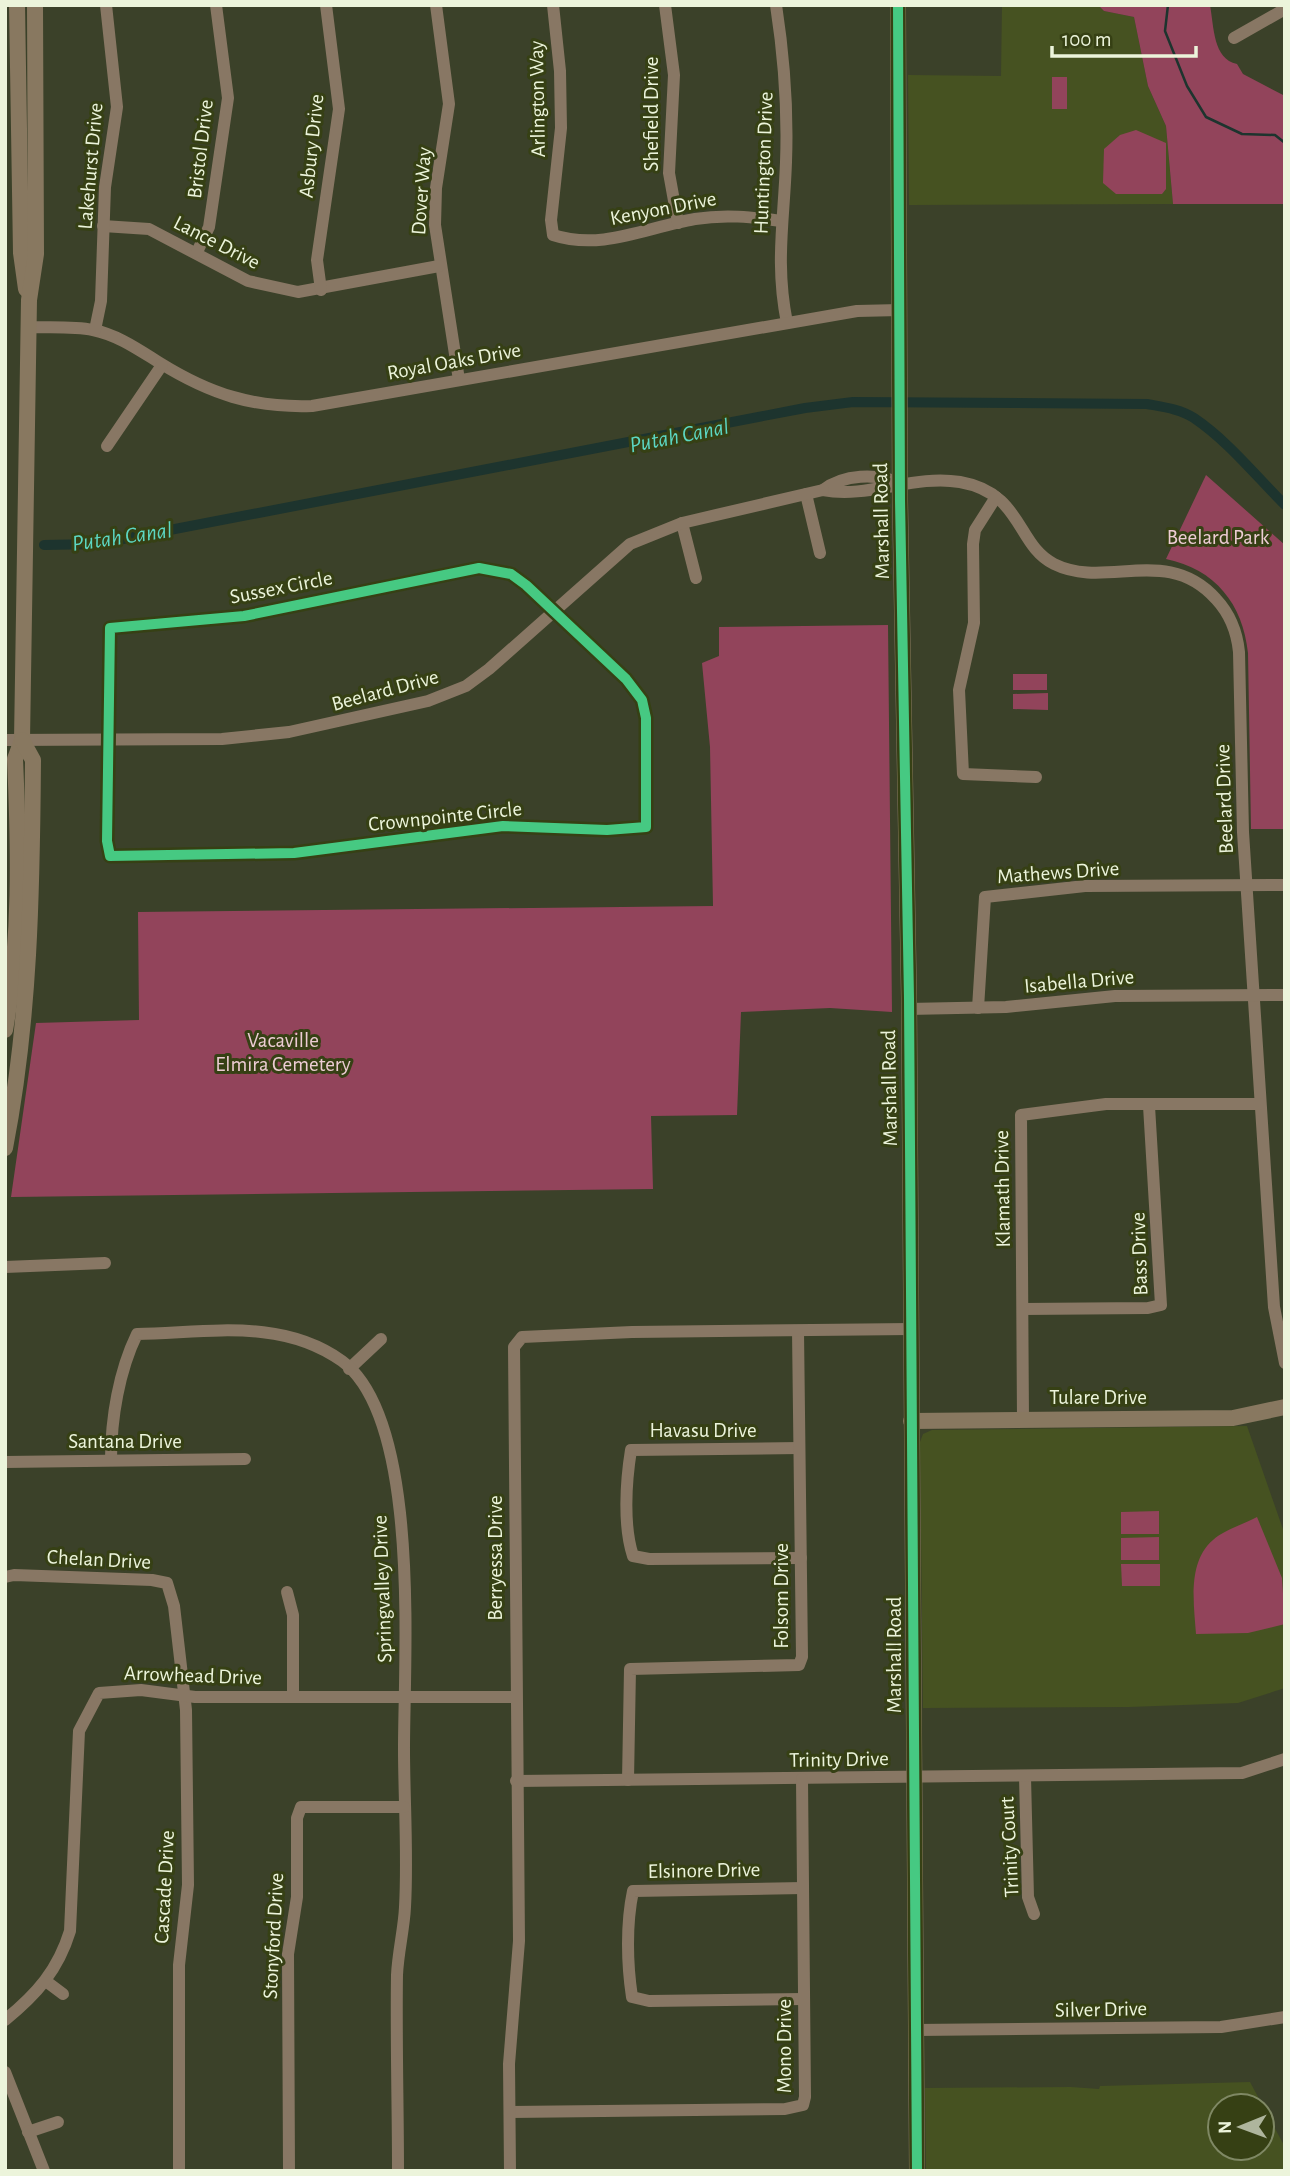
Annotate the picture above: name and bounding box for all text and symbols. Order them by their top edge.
scale bar [1052,14,1196,58]
text: 100 m [1062,29,1112,50]
street label: Arlington Way [526,40,549,158]
street label: Shefield Drive [641,57,662,171]
street label: Huntington Drive [751,91,776,235]
street label: Asbury Drive [296,93,327,199]
street label: Bristol Drive [184,98,217,200]
street label: Lakehurst Drive [74,102,107,230]
street label: Dover Way [408,146,435,236]
street label: Kenyon Drive [608,188,718,229]
street label: Lance Drive [170,212,263,273]
street label: Royal Oaks Drive [386,339,523,384]
water label: Putah Canal [627,415,731,457]
street label: Marshall Road [870,462,893,579]
water label: Putah Canal [71,519,174,556]
park label: Beelard Park [1167,527,1270,548]
street label: Sussex Circle [228,567,334,608]
street label: Beelard Drive [329,666,441,715]
street label: Beelard Drive [1212,744,1237,854]
street label: Crownpointe Circle [367,798,523,835]
street label: Mathews Drive [996,858,1120,887]
street label: Isabella Drive [1023,966,1135,997]
street label: Marshall Road [878,1029,901,1146]
park label: Vacaville Elmira Cemetery [215,1030,351,1075]
street label: Klamath Drive [991,1130,1014,1248]
street label: Bass Drive [1128,1212,1151,1296]
street label: Tulare Drive [1049,1387,1147,1408]
street label: Havasu Drive [649,1420,757,1441]
street label: Santana Drive [68,1431,182,1452]
street label: Berryessa Drive [485,1495,506,1621]
street label: Springvalley Drive [369,1515,396,1663]
street label: Folsom Drive [771,1543,792,1649]
street label: Chelan Drive [46,1546,152,1573]
street label: Marshall Road [884,1597,905,1713]
street label: Arrowhead Drive [124,1663,262,1688]
street label: Trinity Drive [789,1748,889,1771]
street label: Trinity Court [996,1796,1023,1898]
street label: Cascade Drive [151,1830,178,1944]
street label: Elsinore Drive [647,1859,761,1882]
street label: Stonyford Drive [260,1872,287,2000]
street label: Silver Drive [1055,1998,1147,2021]
street label: Mono Drive [774,1999,795,2093]
north arrow [1206,2092,1276,2162]
text: N [1216,2120,1235,2134]

